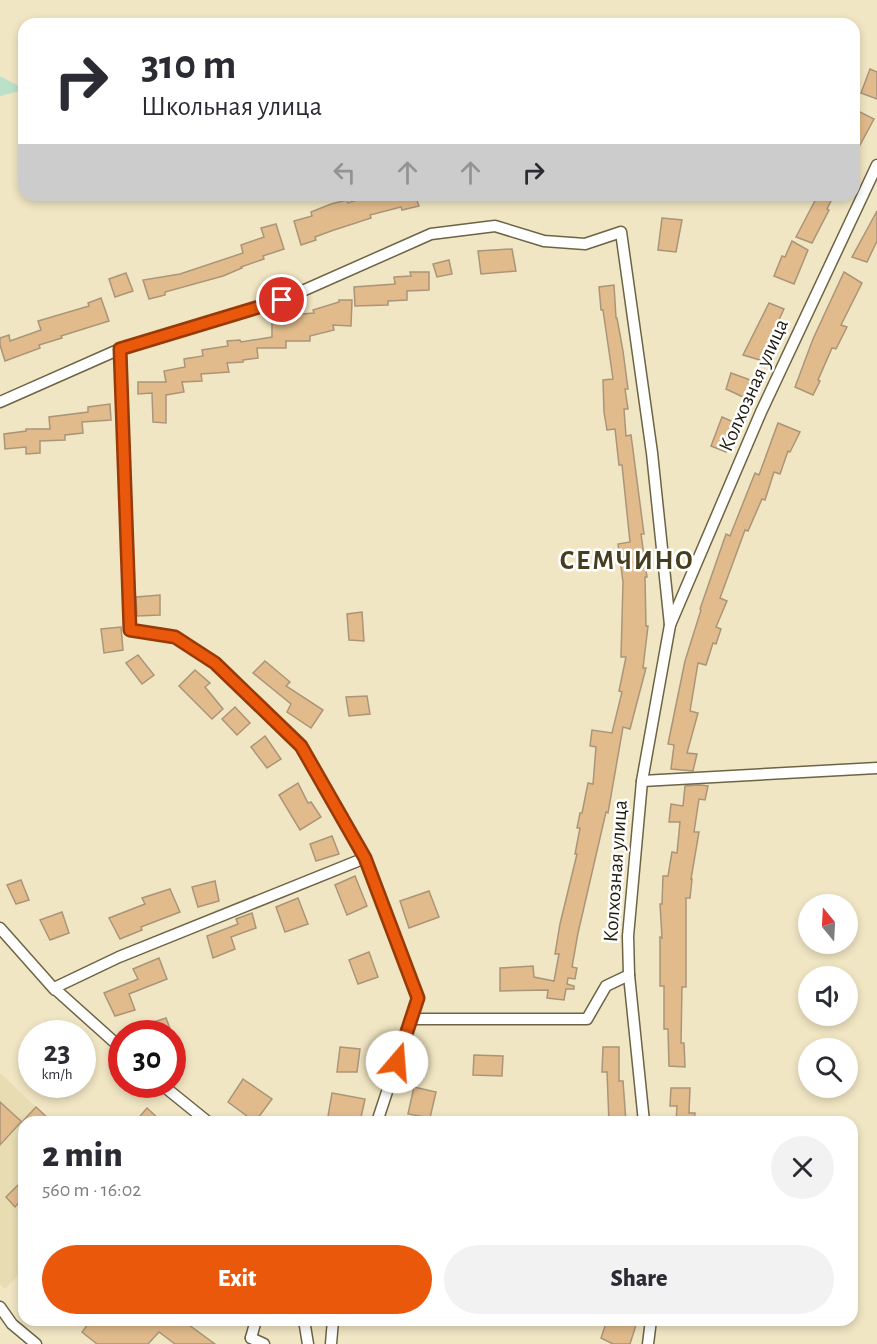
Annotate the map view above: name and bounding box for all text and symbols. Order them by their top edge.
icon: right [42,42,120,120]
text: 310 m [141,44,236,86]
text: Школьная улица [141,93,322,120]
icon: left [328,156,361,189]
icon: ahead [391,156,424,189]
icon: ahead [454,156,487,189]
icon: right [517,156,550,189]
pin [256,274,307,325]
icon: arrive [265,283,298,316]
street label: Колхозная улица [715,315,792,455]
district label: СЕМЧИНО [560,547,694,574]
street label: Колхозная улица [600,799,631,943]
north arrow [798,894,858,954]
map controls [798,894,858,1098]
button: sound [798,966,858,1026]
speed limit sign: 30 [108,1020,186,1098]
position arrow [365,1030,429,1094]
text: 23 [43,1037,71,1067]
button: search [798,1038,858,1098]
text: km/h [42,1067,72,1082]
button: close [771,1136,834,1199]
text: 2 min [42,1137,123,1173]
text: 560 m · 16:02 [42,1180,141,1200]
button: Exit [42,1245,432,1314]
button: Share [444,1245,834,1314]

